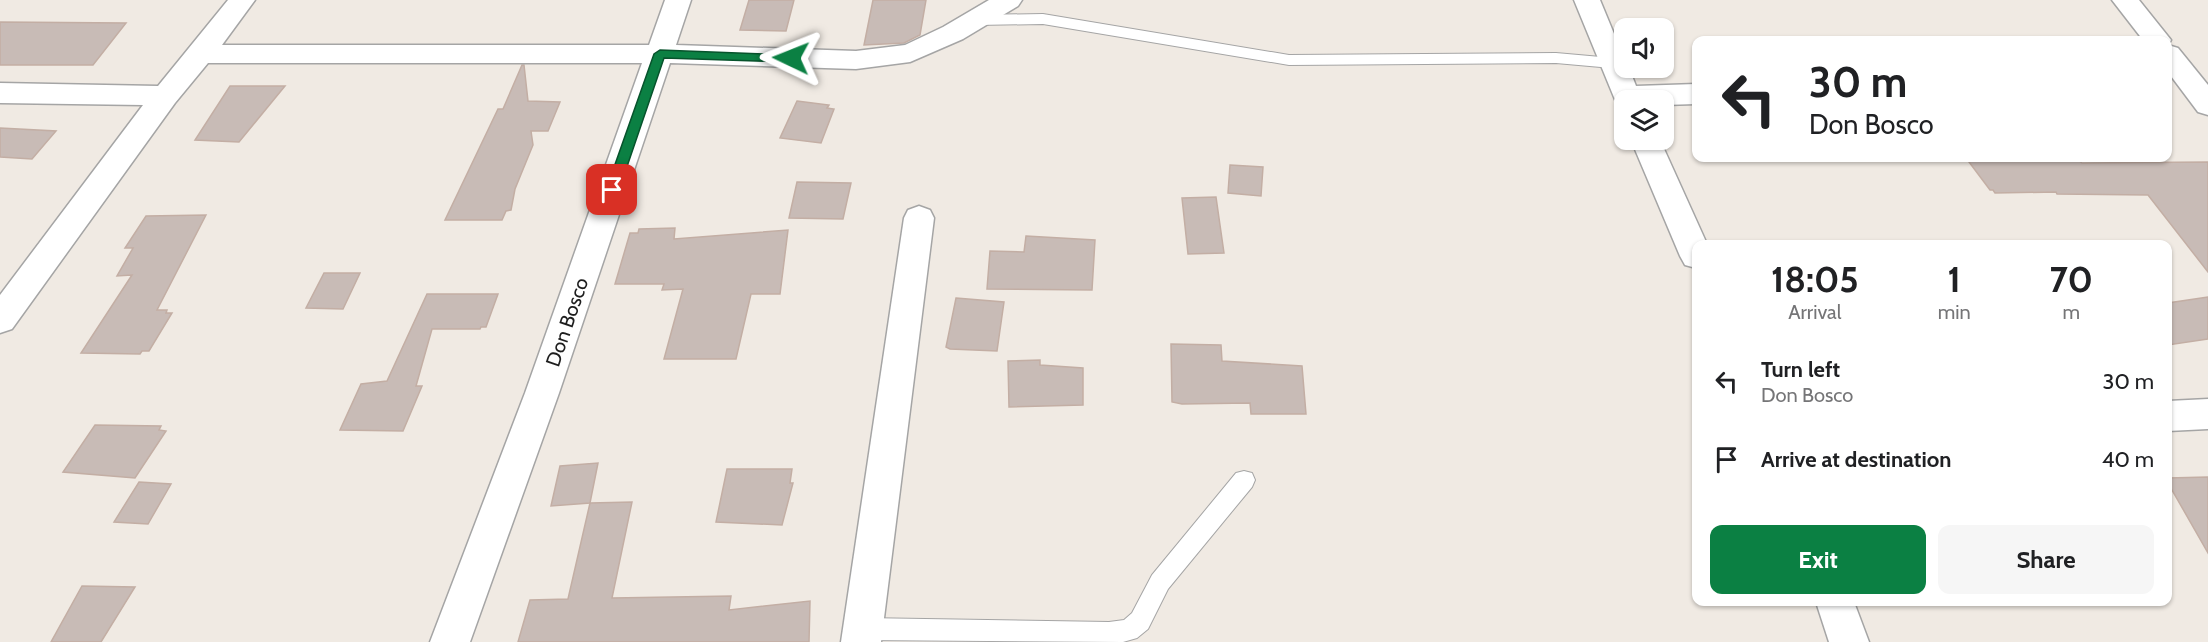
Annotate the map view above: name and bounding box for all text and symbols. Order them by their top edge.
map controls [1614,18,1674,150]
button: sound [1614,18,1674,78]
position arrow [759,26,823,90]
text: 30 m [1809,56,1907,108]
icon: left [1710,60,1788,138]
button: layers [1614,90,1674,150]
text: Don Bosco [1809,108,1934,141]
pin [586,164,637,215]
icon: arrive [595,173,628,206]
text: 18:05 [1771,257,1859,301]
text: 1 [1947,257,1961,301]
text: 70 [2050,257,2093,301]
street label: Don Bosco [541,274,593,370]
text: Arrival [1788,300,1841,324]
text: min [1938,300,1971,324]
text: m [2063,300,2080,324]
text: Turn left [1761,356,1840,383]
icon: left [1710,365,1743,398]
text: 30 m [2102,368,2154,395]
text: Don Bosco [1761,383,1853,407]
icon: arrive [1710,443,1743,476]
text: Arrive at destination [1761,446,1951,473]
text: 40 m [2102,446,2154,473]
button: Exit [1710,525,1926,594]
button: Share [1938,525,2154,594]

